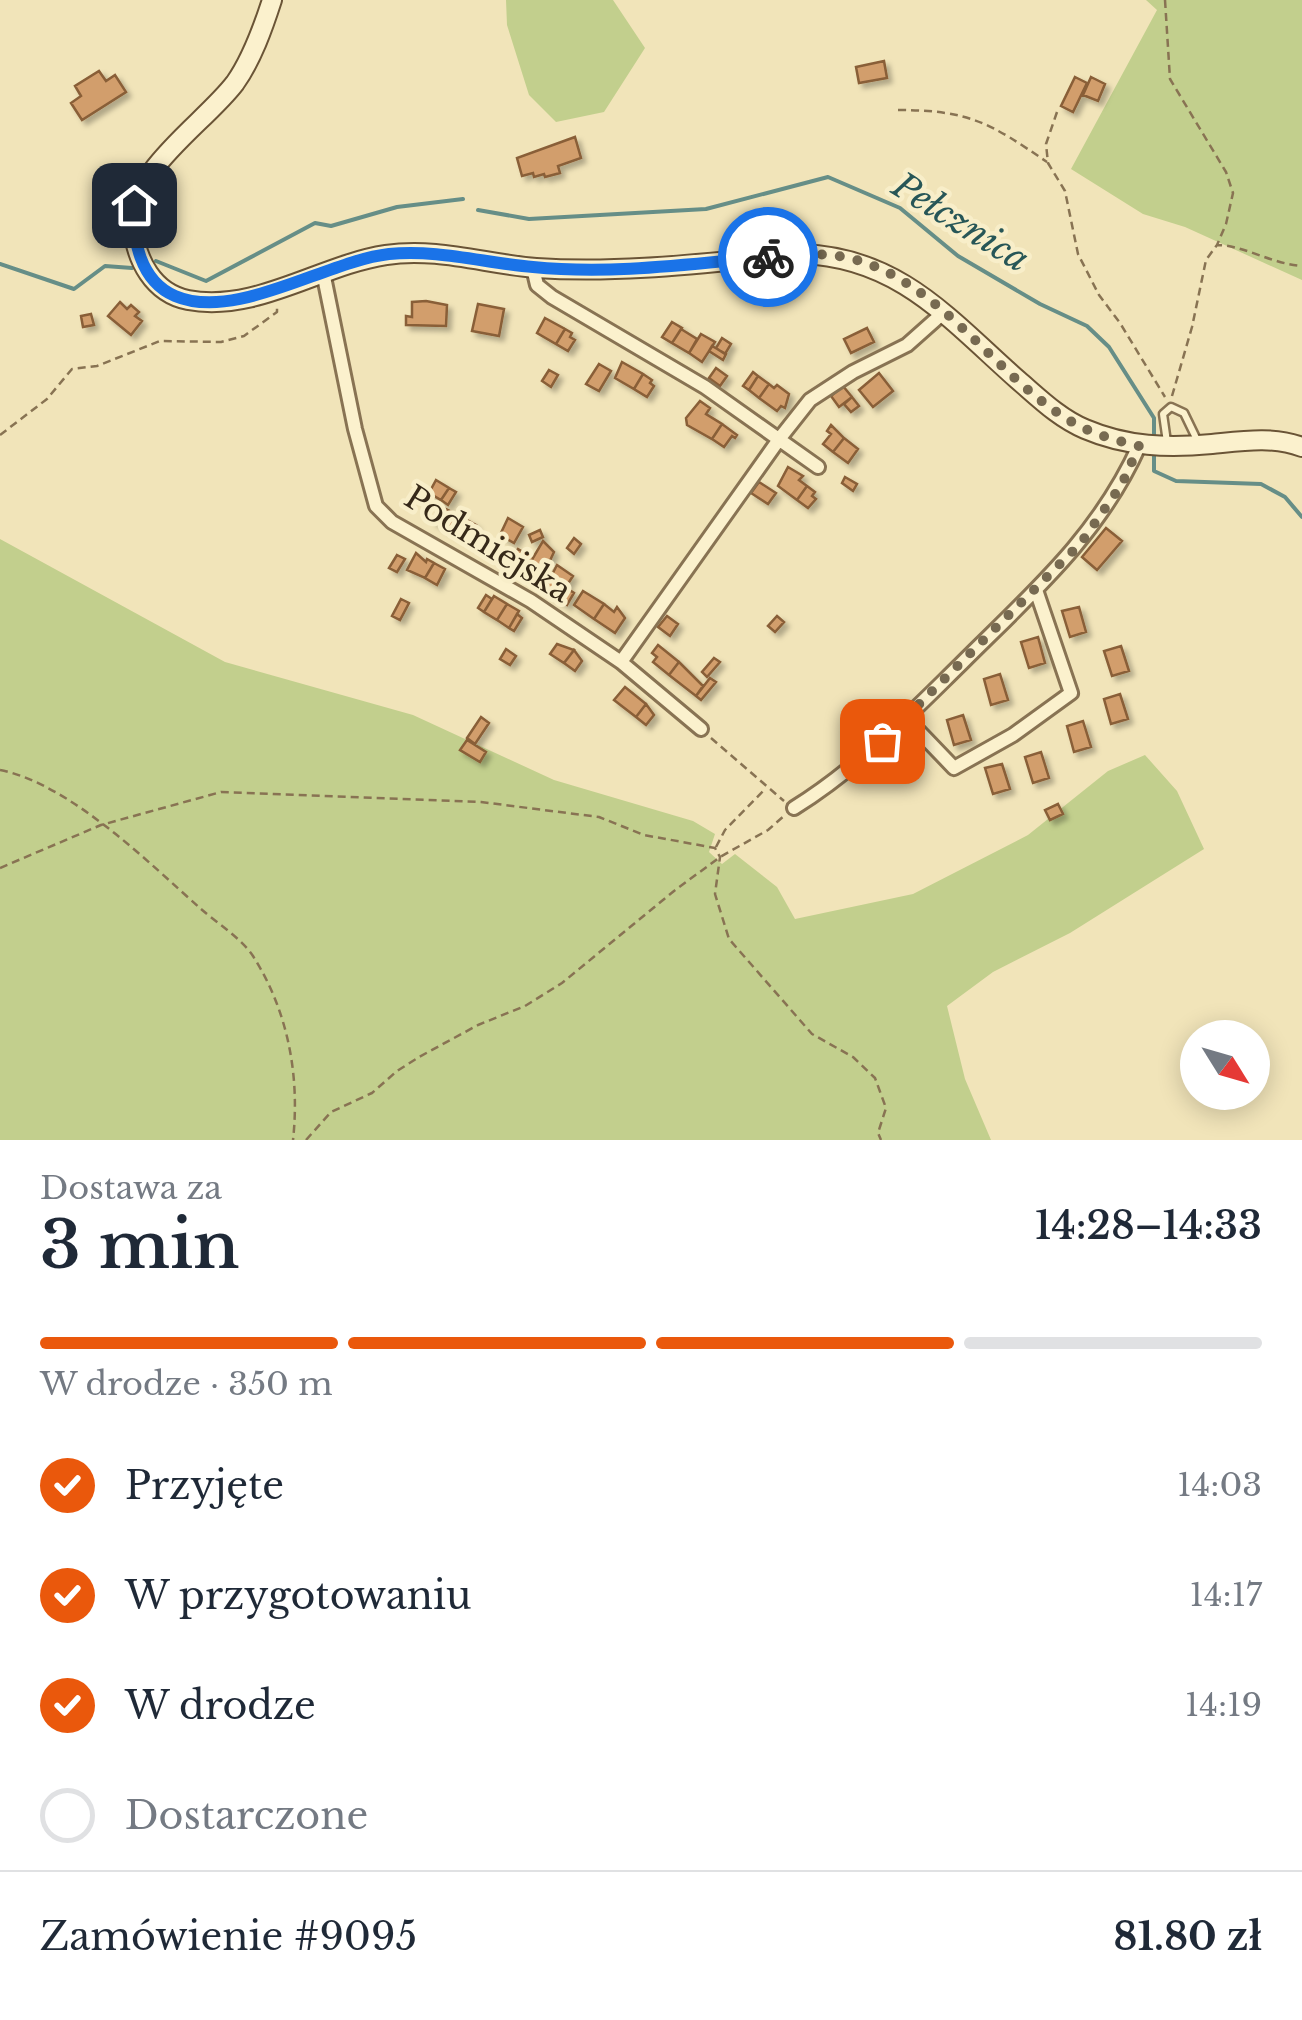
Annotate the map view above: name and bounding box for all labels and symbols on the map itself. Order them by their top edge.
pin [92,163,177,248]
water label: Pełcznica [884,163,1037,281]
courier [718,207,818,307]
street label: Podmiejska [397,477,579,611]
pin [840,699,925,784]
north arrow [1180,1020,1270,1110]

